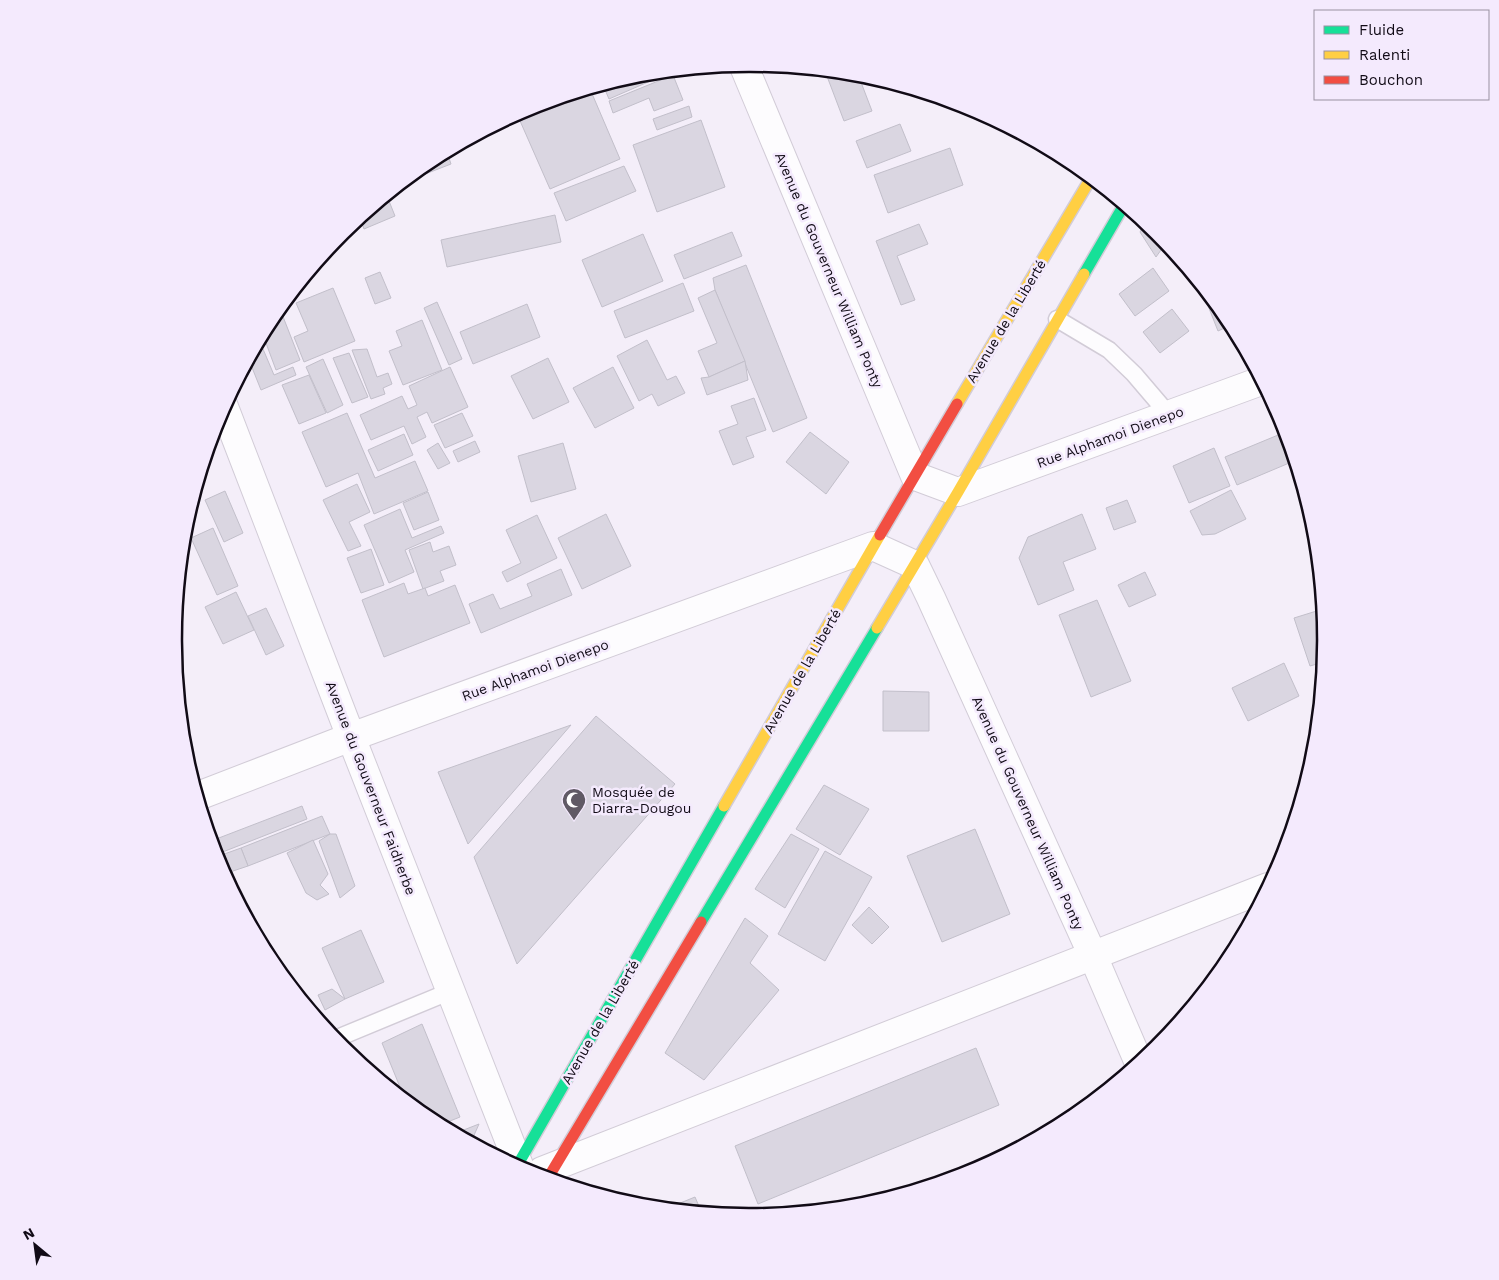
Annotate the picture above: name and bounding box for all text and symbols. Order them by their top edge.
legend [1314,10,1489,100]
text: Fluide [1359,21,1404,39]
text: Ralenti [1359,46,1410,64]
text: Bouchon [1359,71,1423,89]
street label: Avenue du Gouverneur William Ponty [772,150,886,391]
street label: Avenue de la Liberté [963,257,1049,385]
street label: Rue Alphamoi Dienepo [1034,403,1186,471]
street label: Avenue de la Liberté [760,606,844,736]
street label: Rue Alphamoi Dienepo [459,636,611,704]
street label: Avenue du Gouverneur Faidherbe [323,679,419,897]
street label: Avenue du Gouverneur William Ponty [969,694,1087,933]
place label: Mosquée de Diarra-Dougou [592,784,691,816]
mosque icon: Mosquée de Diarra-Dougou [561,787,587,821]
street label: Avenue de la Liberté [558,957,642,1087]
north arrow [10,1220,60,1270]
text: N [20,1224,37,1243]

